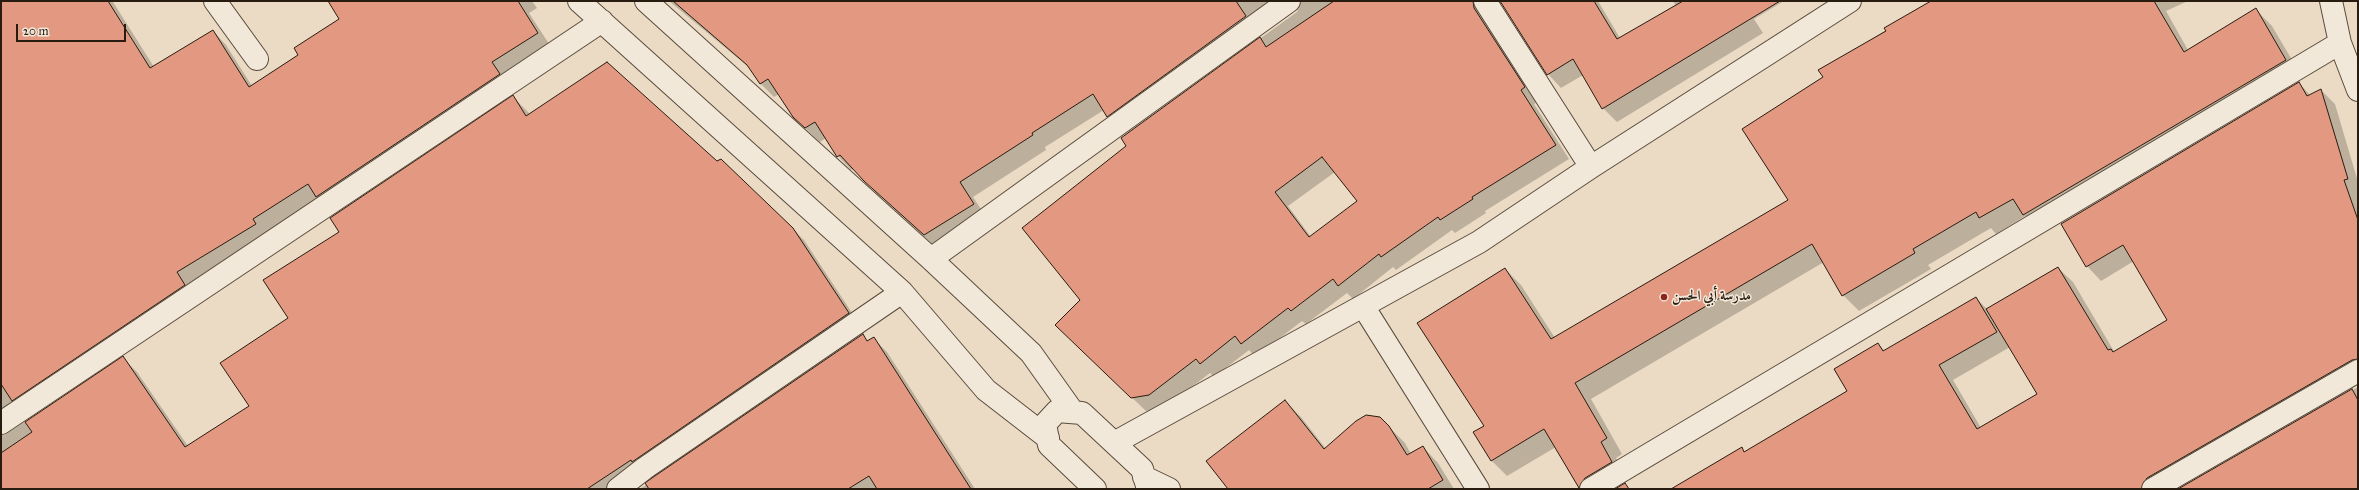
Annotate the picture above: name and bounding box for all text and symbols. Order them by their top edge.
scale bar [18,16,128,42]
text: 20 m [23,24,49,38]
place label: مدرسة أبي الحسن [1672,289,1751,305]
marker: مدرسة أبي الحسن [1659,292,1669,302]

